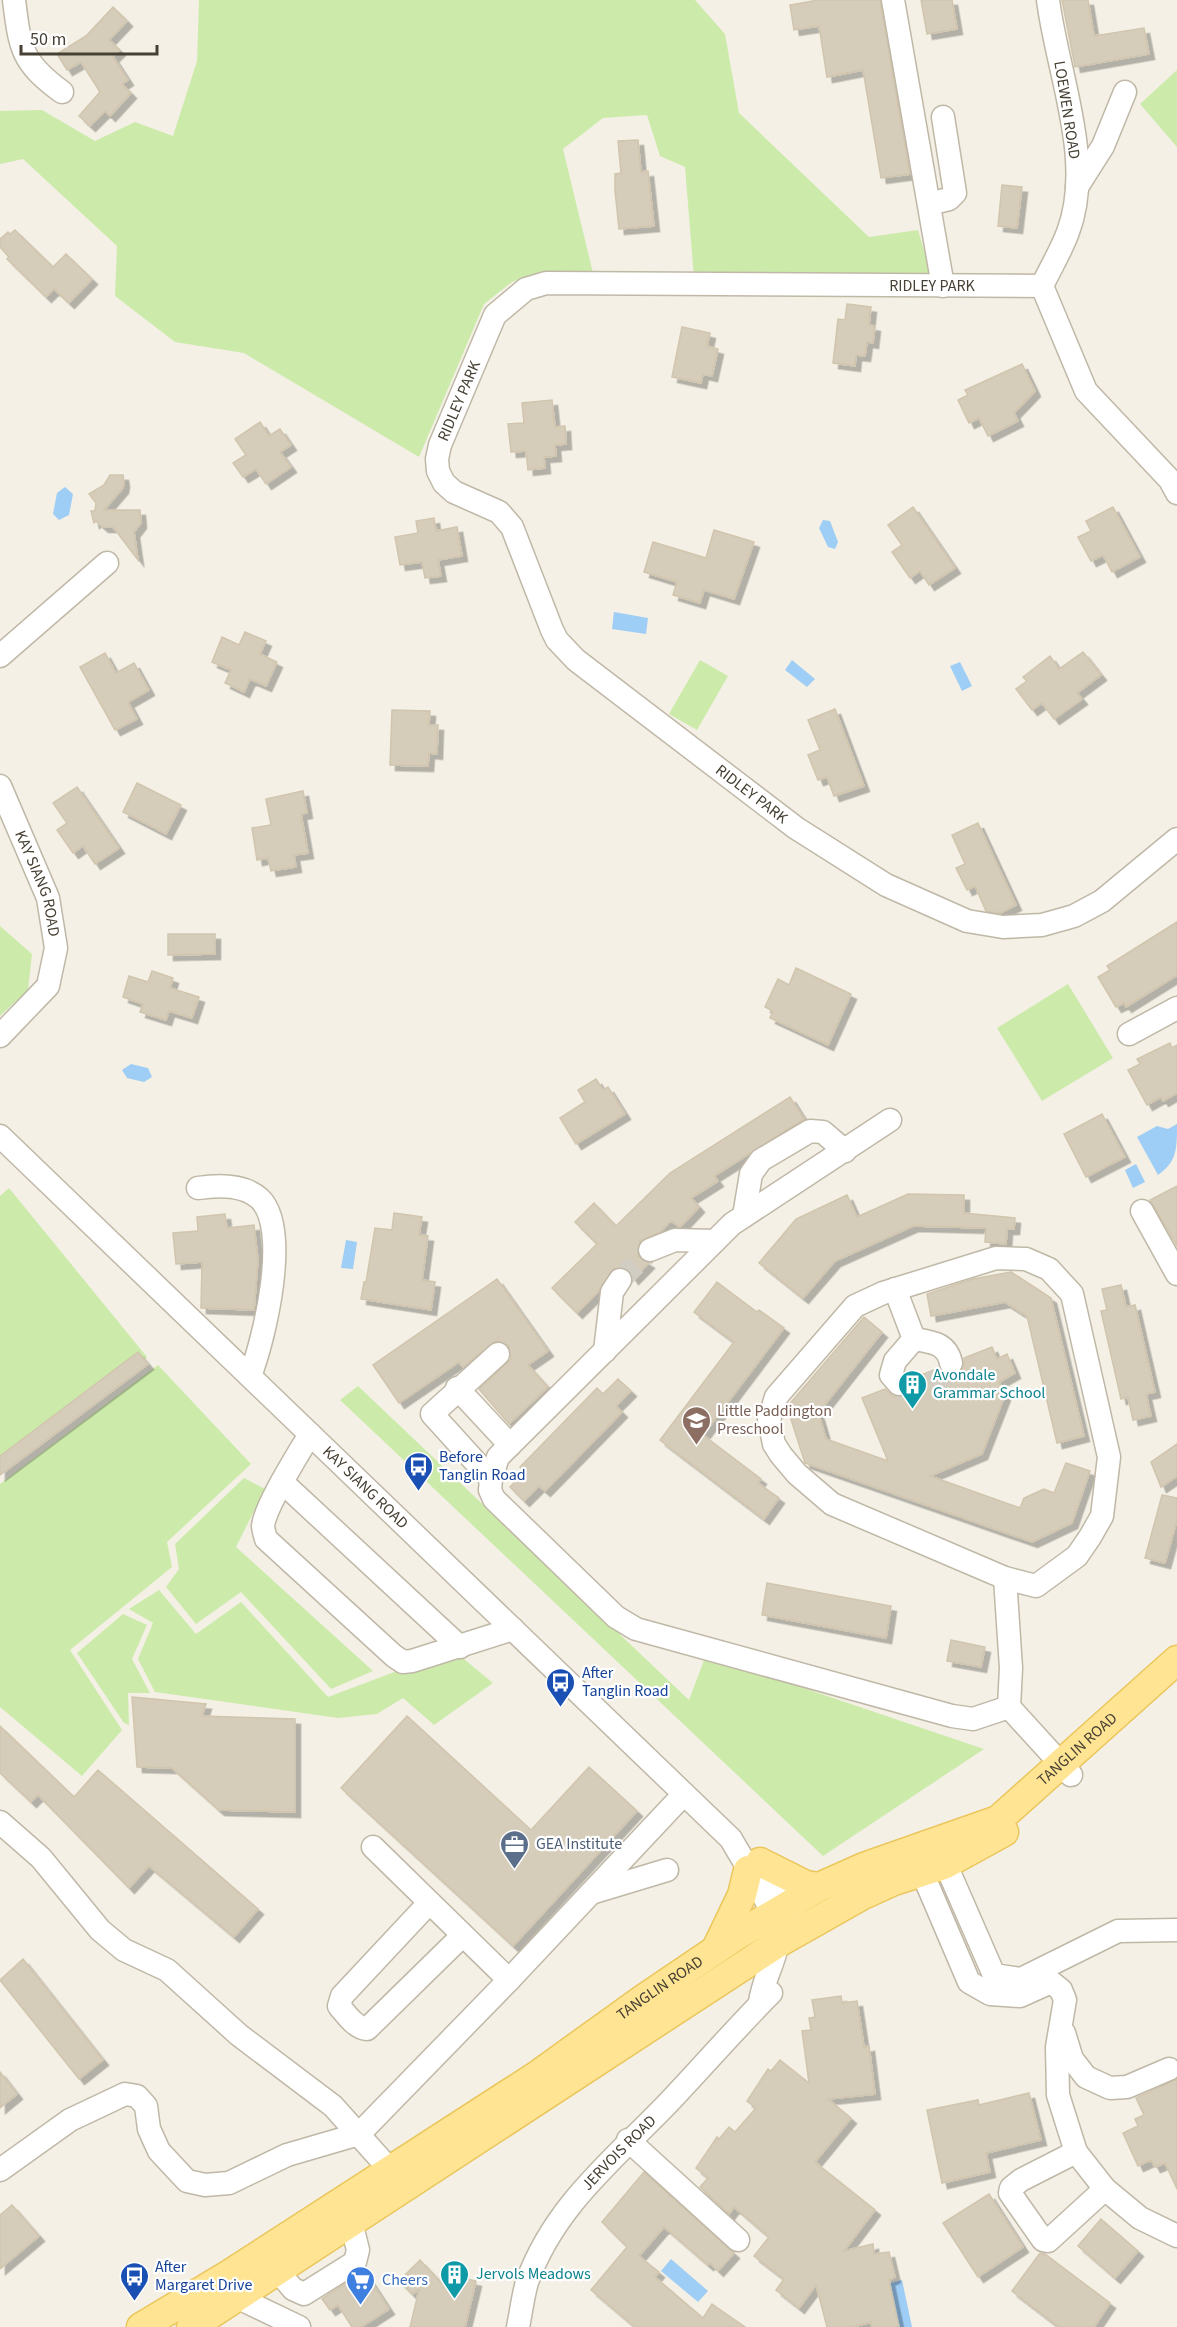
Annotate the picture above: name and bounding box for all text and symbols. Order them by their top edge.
scale bar [21,18,158,56]
text: 50 m [30,27,66,52]
street label: LOEWEN ROAD [1048,59,1086,161]
street label: RIDLEY PARK [889,275,976,297]
street label: RIDLEY PARK [432,357,486,445]
street label: RIDLEY PARK [711,759,793,829]
street label: KAY SIANG ROAD [9,827,65,938]
place label: Avondale Grammar School [933,1364,1045,1404]
building icon: Avondale Grammar School [896,1368,928,1410]
place label: Little Paddington Preschool [717,1400,832,1440]
school or university icon: Little Paddington Preschool [680,1404,712,1446]
street label: KAY SIANG ROAD [318,1441,413,1534]
place label: Before Tanglin Road [439,1446,526,1486]
bus stop icon: Before Tanglin Road [402,1450,434,1492]
place label: After Tanglin Road [582,1662,669,1702]
bus stop icon: After Tanglin Road [545,1666,577,1708]
street label: TANGLIN ROAD [1032,1707,1122,1791]
office icon: GEA Institute [499,1828,531,1870]
place label: GEA Institute [536,1833,622,1855]
street label: TANGLIN ROAD [612,1950,708,2026]
street label: JERVOIS ROAD [577,2110,661,2195]
place label: After Margaret Drive [155,2256,252,2296]
building icon: Jervols Meadows [439,2258,471,2300]
bus stop icon: After Margaret Drive [118,2260,150,2302]
place label: Jervols Meadows [476,2263,591,2285]
supermarket icon: Cheers [345,2264,377,2306]
place label: Cheers [382,2269,428,2291]

